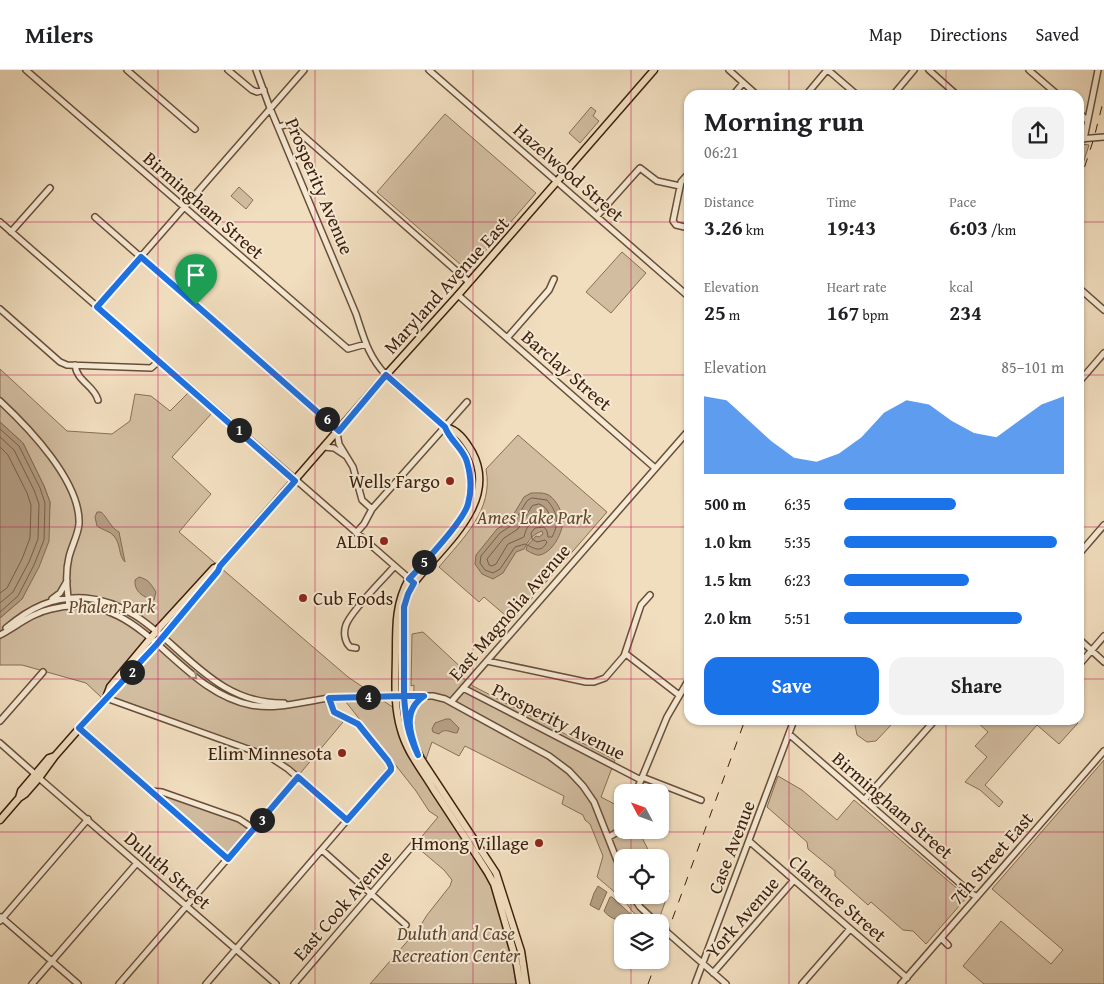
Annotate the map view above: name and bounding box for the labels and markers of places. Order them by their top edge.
pin [175,254,217,305]
pin: 6 [314,406,340,432]
pin: 1 [226,418,252,442]
place label: Wells Fargo [349,467,440,495]
marker: Wells Fargo [444,475,456,487]
place label: ALDI [336,527,374,555]
marker: ALDI [378,535,390,547]
pin: 5 [412,550,436,574]
place label: Cub Foods [313,584,393,612]
marker: Cub Foods [297,592,309,604]
pin: 2 [120,660,144,684]
pin: 4 [356,684,380,710]
place label: Elim Minnesota [208,739,332,767]
marker: Elim Minnesota [336,747,348,759]
pin: 3 [250,808,274,832]
place label: Hmong Village [411,829,529,857]
marker: Hmong Village [533,837,545,849]

